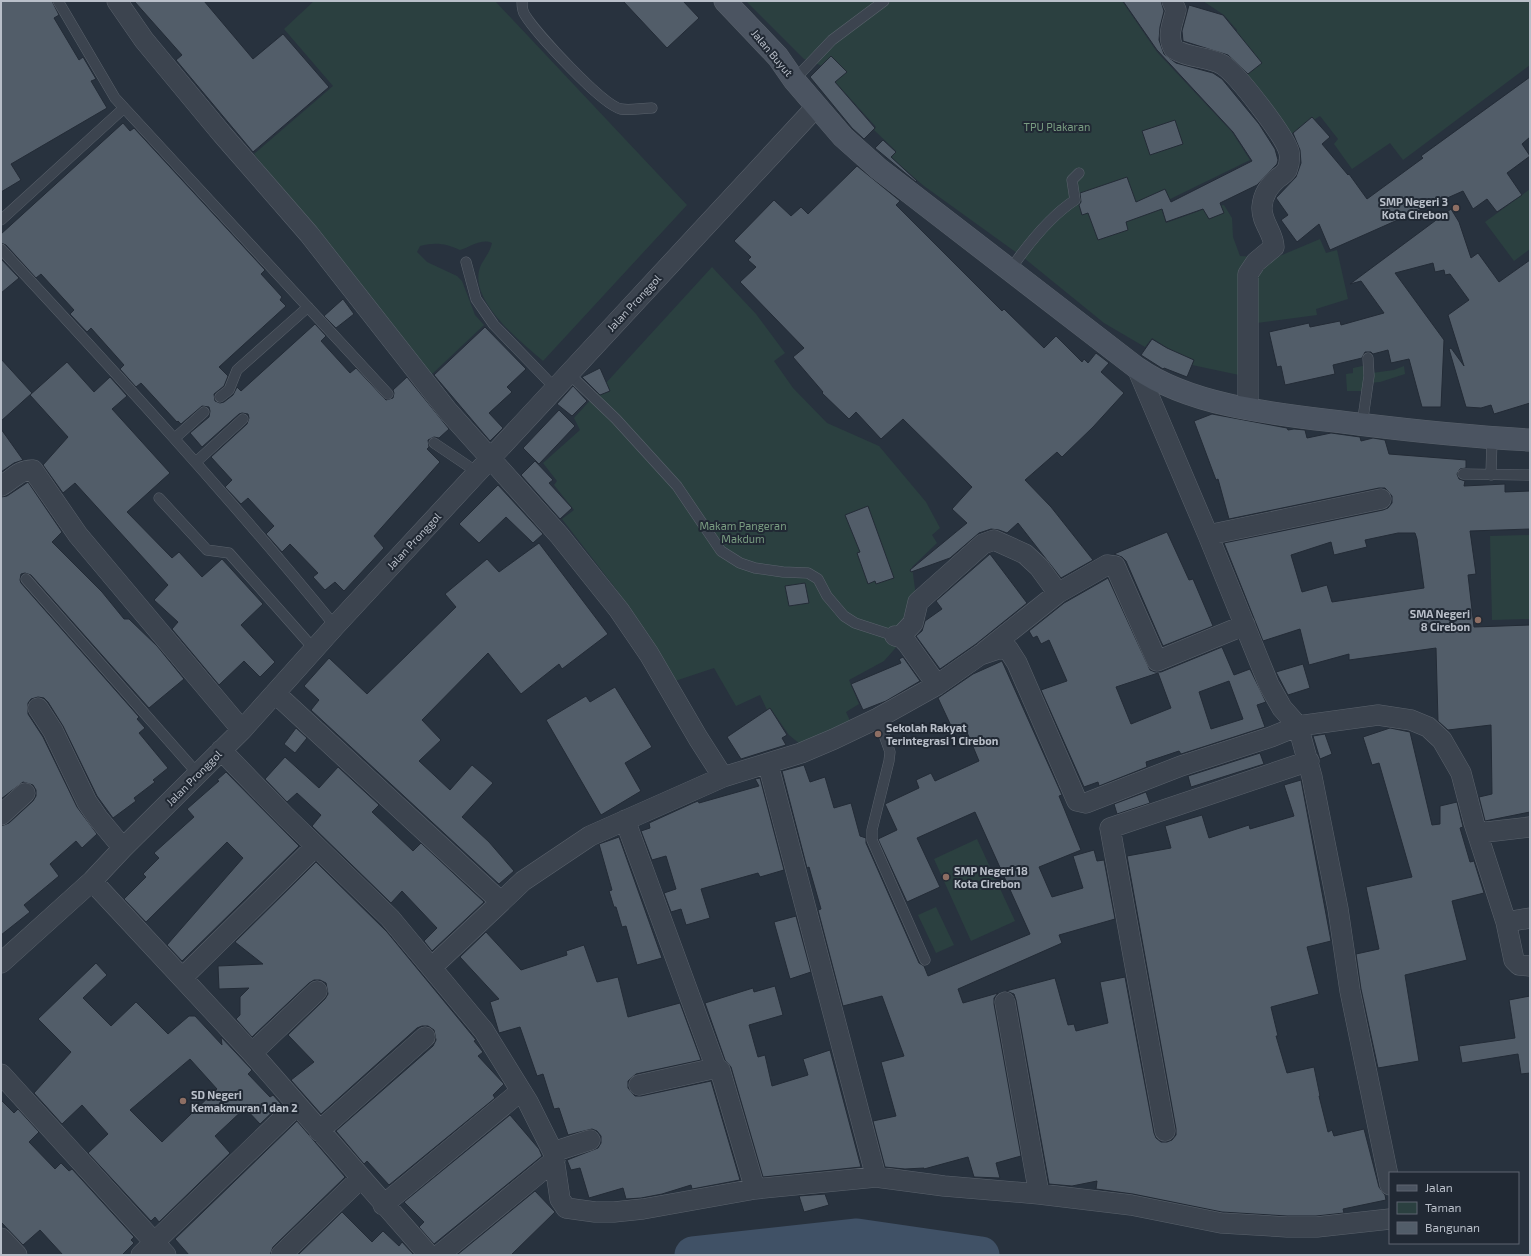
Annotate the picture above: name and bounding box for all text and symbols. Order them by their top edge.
street label: Jalan Buyut [749,27,796,79]
park label: TPU Plakaran [1024,120,1090,133]
place label: SMP Negeri 3 Kota Cirebon [1379,195,1448,221]
marker: SMP Negeri 3 Kota Cirebon [1451,203,1461,213]
street label: Jalan Pronggol [604,271,664,334]
street label: Jalan Pronggol [384,509,444,572]
park label: Makam Pangeran Makdum [699,519,787,545]
place label: SMA Negeri 8 Cirebon [1410,607,1470,633]
marker: SMA Negeri 8 Cirebon [1473,615,1483,625]
place label: Sekolah Rakyat Terintegrasi 1 Cirebon [886,721,998,747]
marker: Sekolah Rakyat Terintegrasi 1 Cirebon [873,729,883,739]
street label: Jalan Pronggol [163,747,225,808]
place label: SMP Negeri 18 Kota Cirebon [954,864,1028,890]
marker: SMP Negeri 18 Kota Cirebon [941,872,951,882]
place label: SD Negeri Kemakmuran 1 dan 2 [191,1088,298,1114]
marker: SD Negeri Kemakmuran 1 dan 2 [178,1096,188,1106]
legend [1389,1172,1519,1244]
text: Jalan [1425,1180,1453,1194]
text: Taman [1425,1200,1462,1214]
text: Bangunan [1425,1220,1480,1234]

